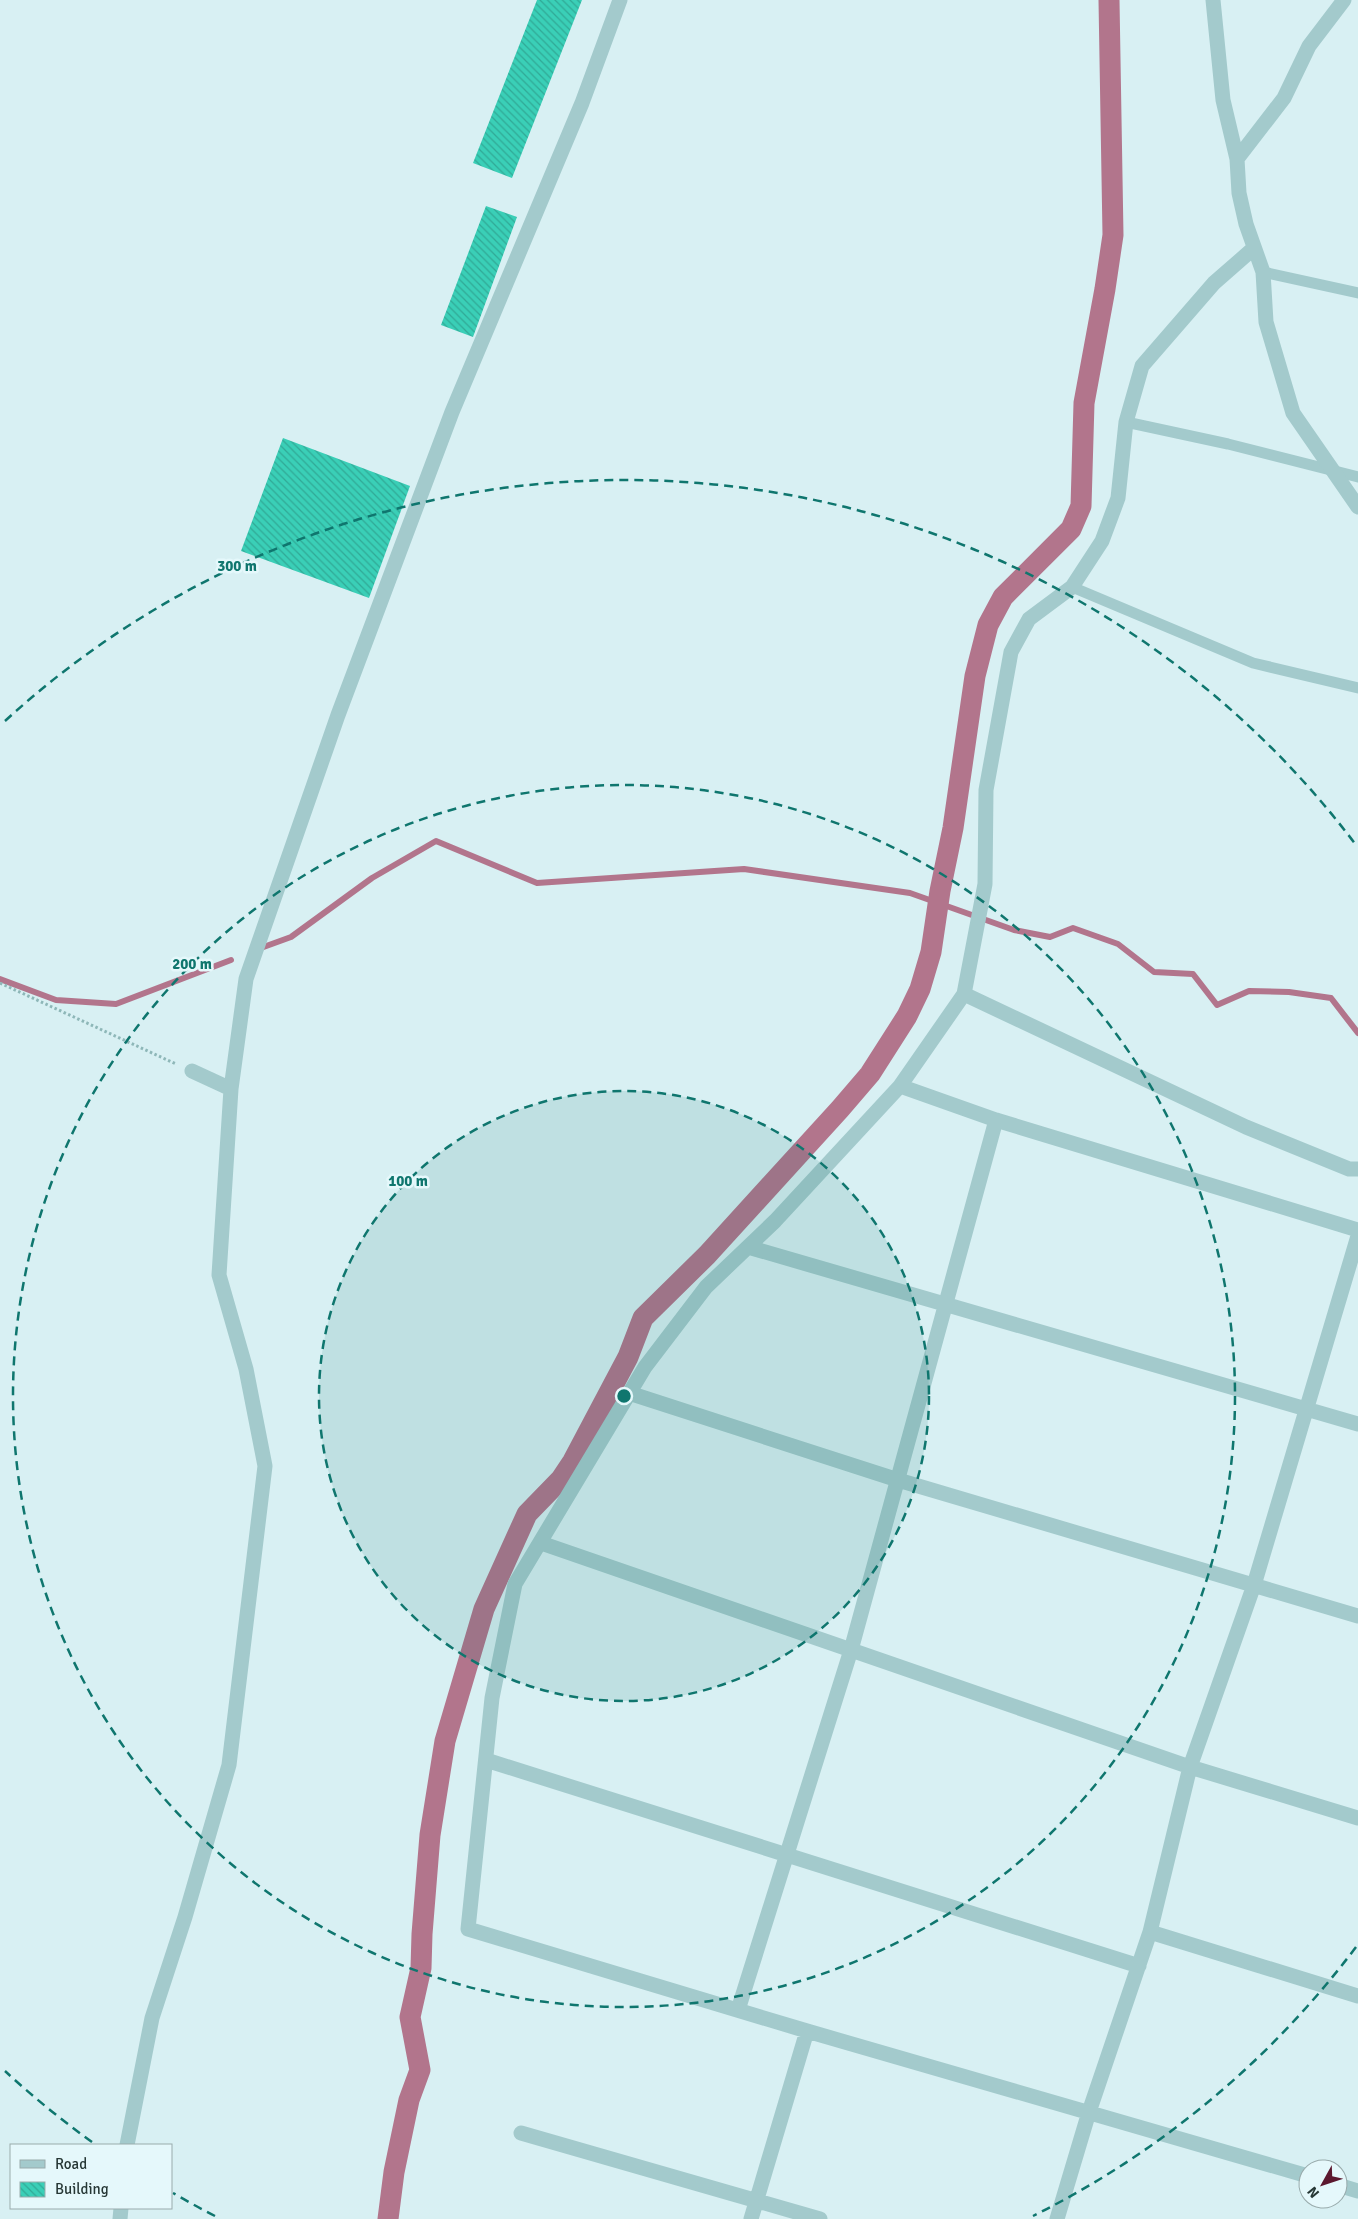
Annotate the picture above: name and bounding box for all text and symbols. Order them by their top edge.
text: 300 m [217,557,257,575]
text: 200 m [172,955,212,973]
text: 100 m [388,1172,428,1190]
centre of rings [615,1387,633,1405]
legend [10,2144,172,2209]
text: Road [55,2155,87,2173]
north arrow [1298,2159,1348,2209]
text: Building [55,2180,109,2198]
text: N [1304,2183,1323,2201]

